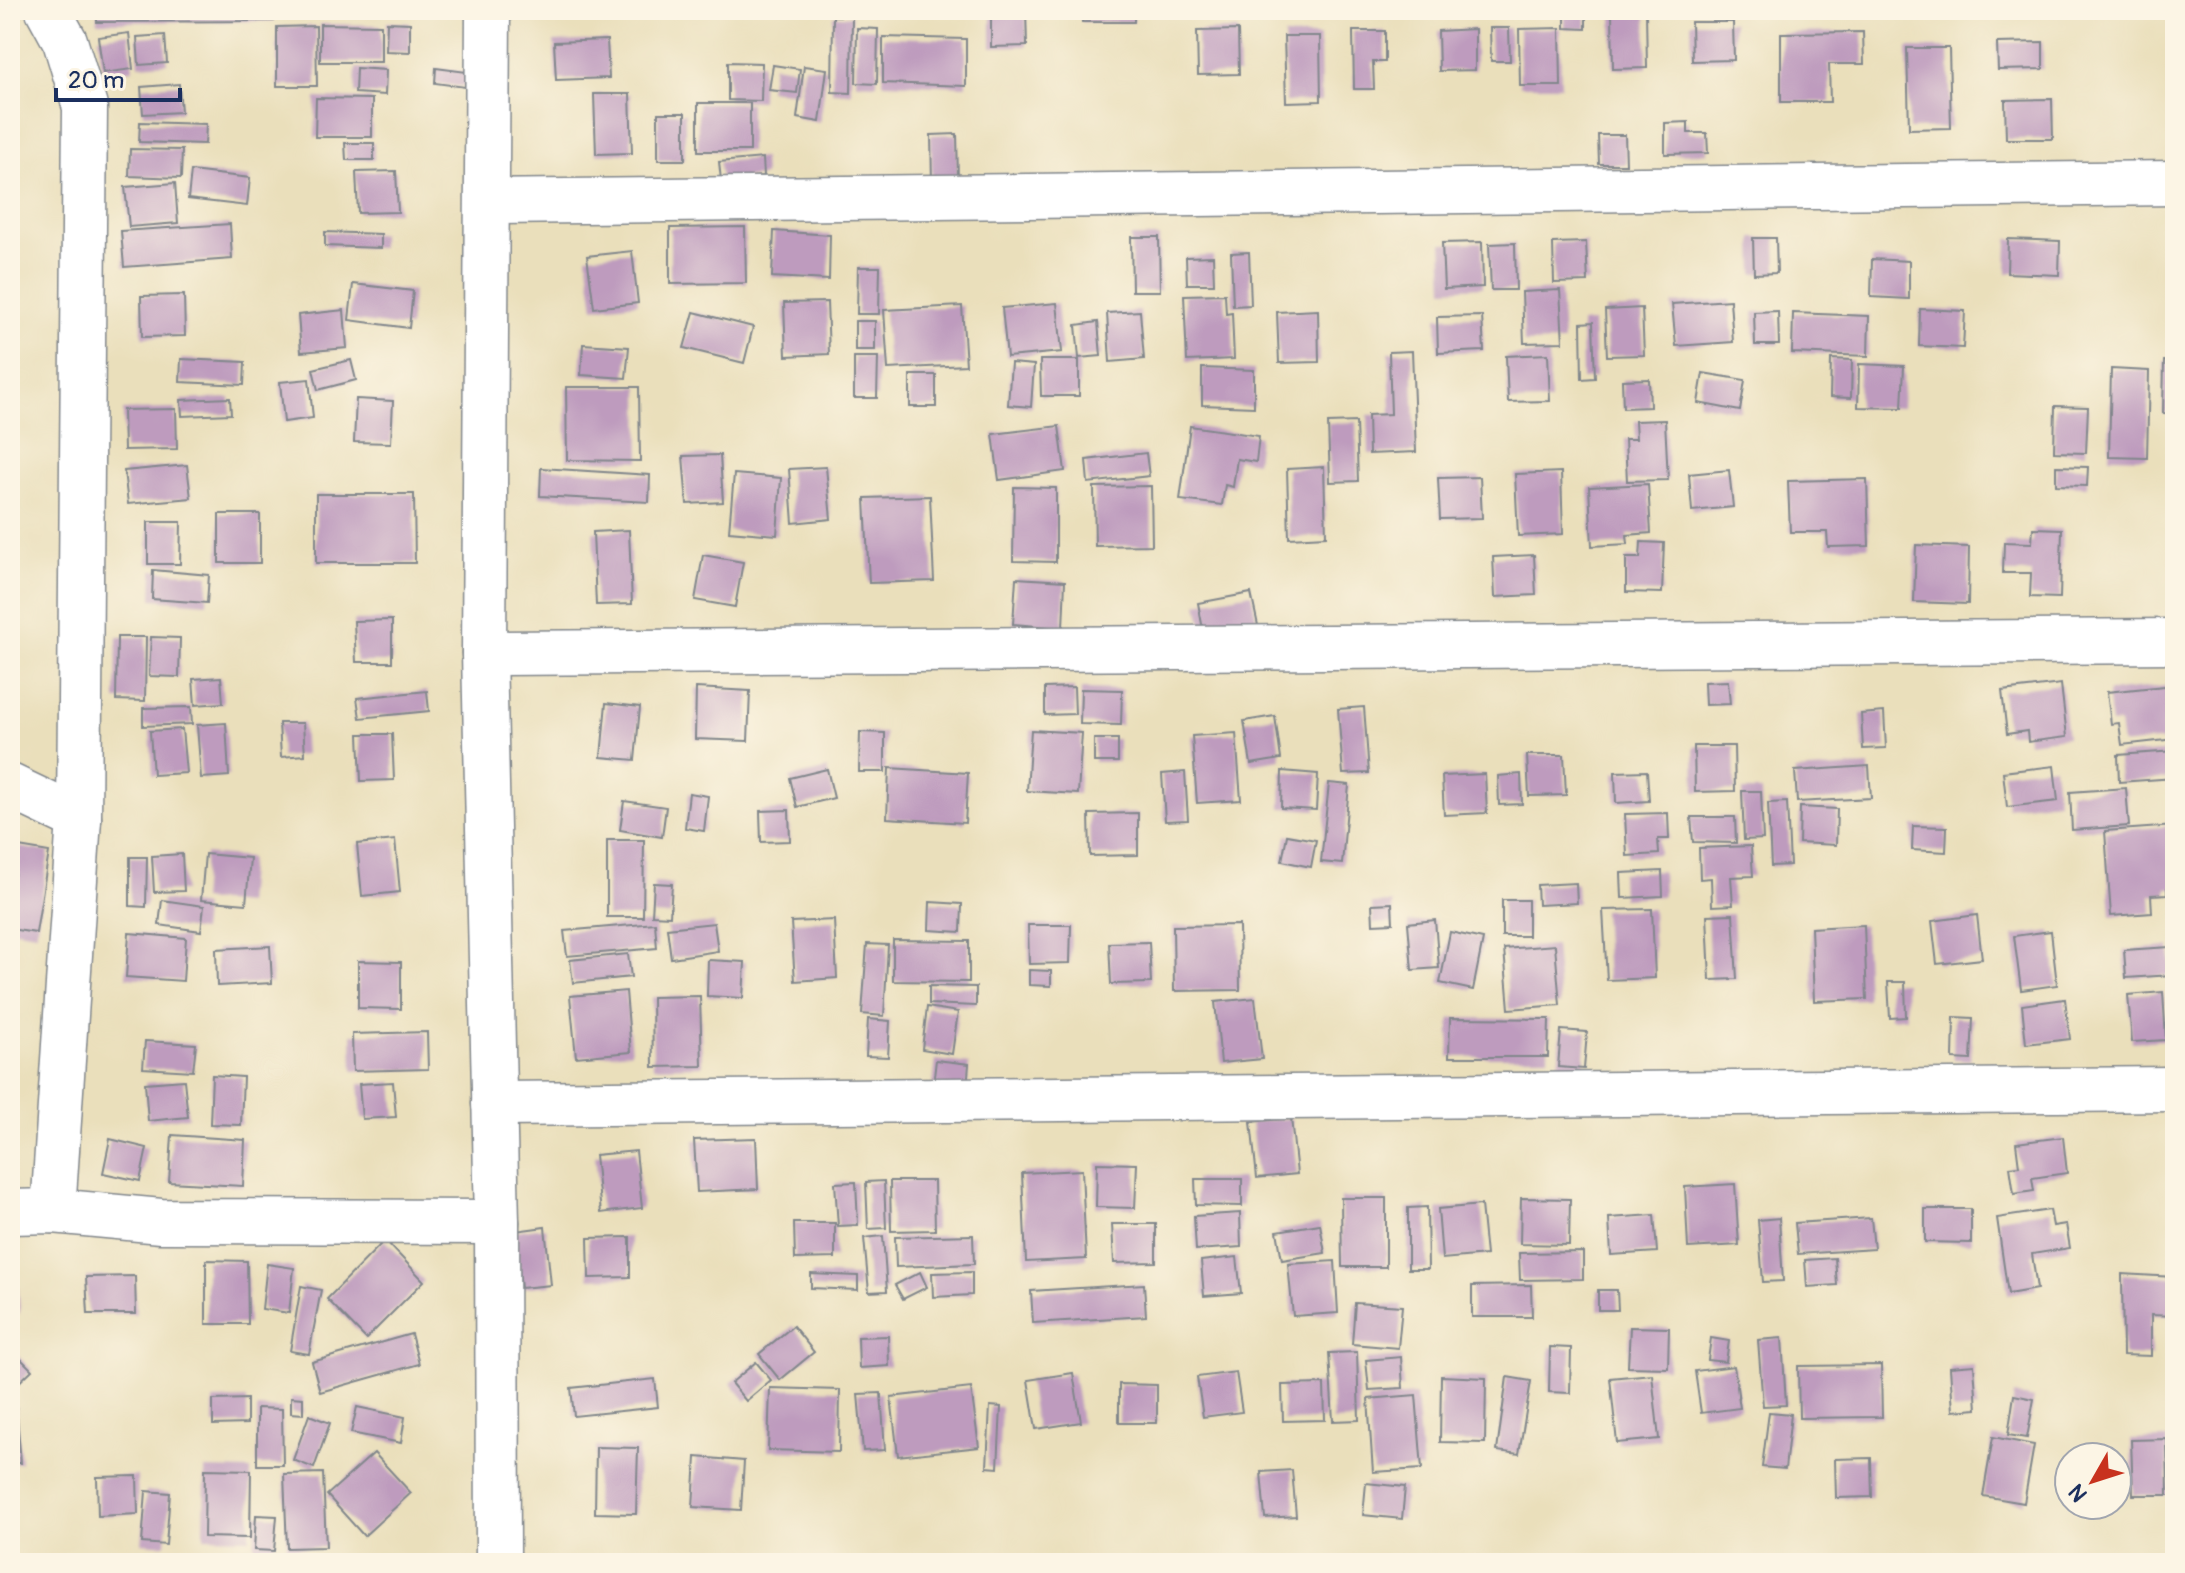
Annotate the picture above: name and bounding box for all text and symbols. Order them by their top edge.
scale bar [56,52,180,102]
text: 20 m [68,66,124,95]
north arrow [2053,1441,2133,1521]
text: N [2063,1478,2094,1508]

